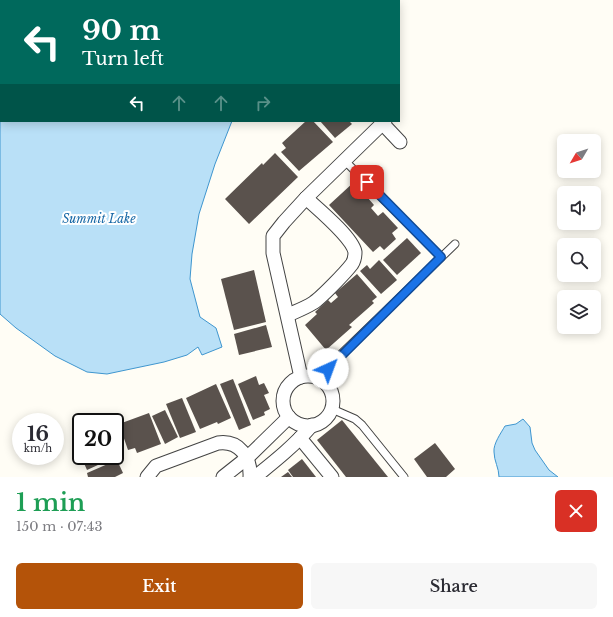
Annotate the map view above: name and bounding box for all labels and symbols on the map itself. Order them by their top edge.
north arrow [557,134,601,178]
pin [350,165,384,199]
water label: Summit Lake [62,211,136,226]
position arrow [307,348,349,390]
speed limit sign: 20 [72,413,124,465]

